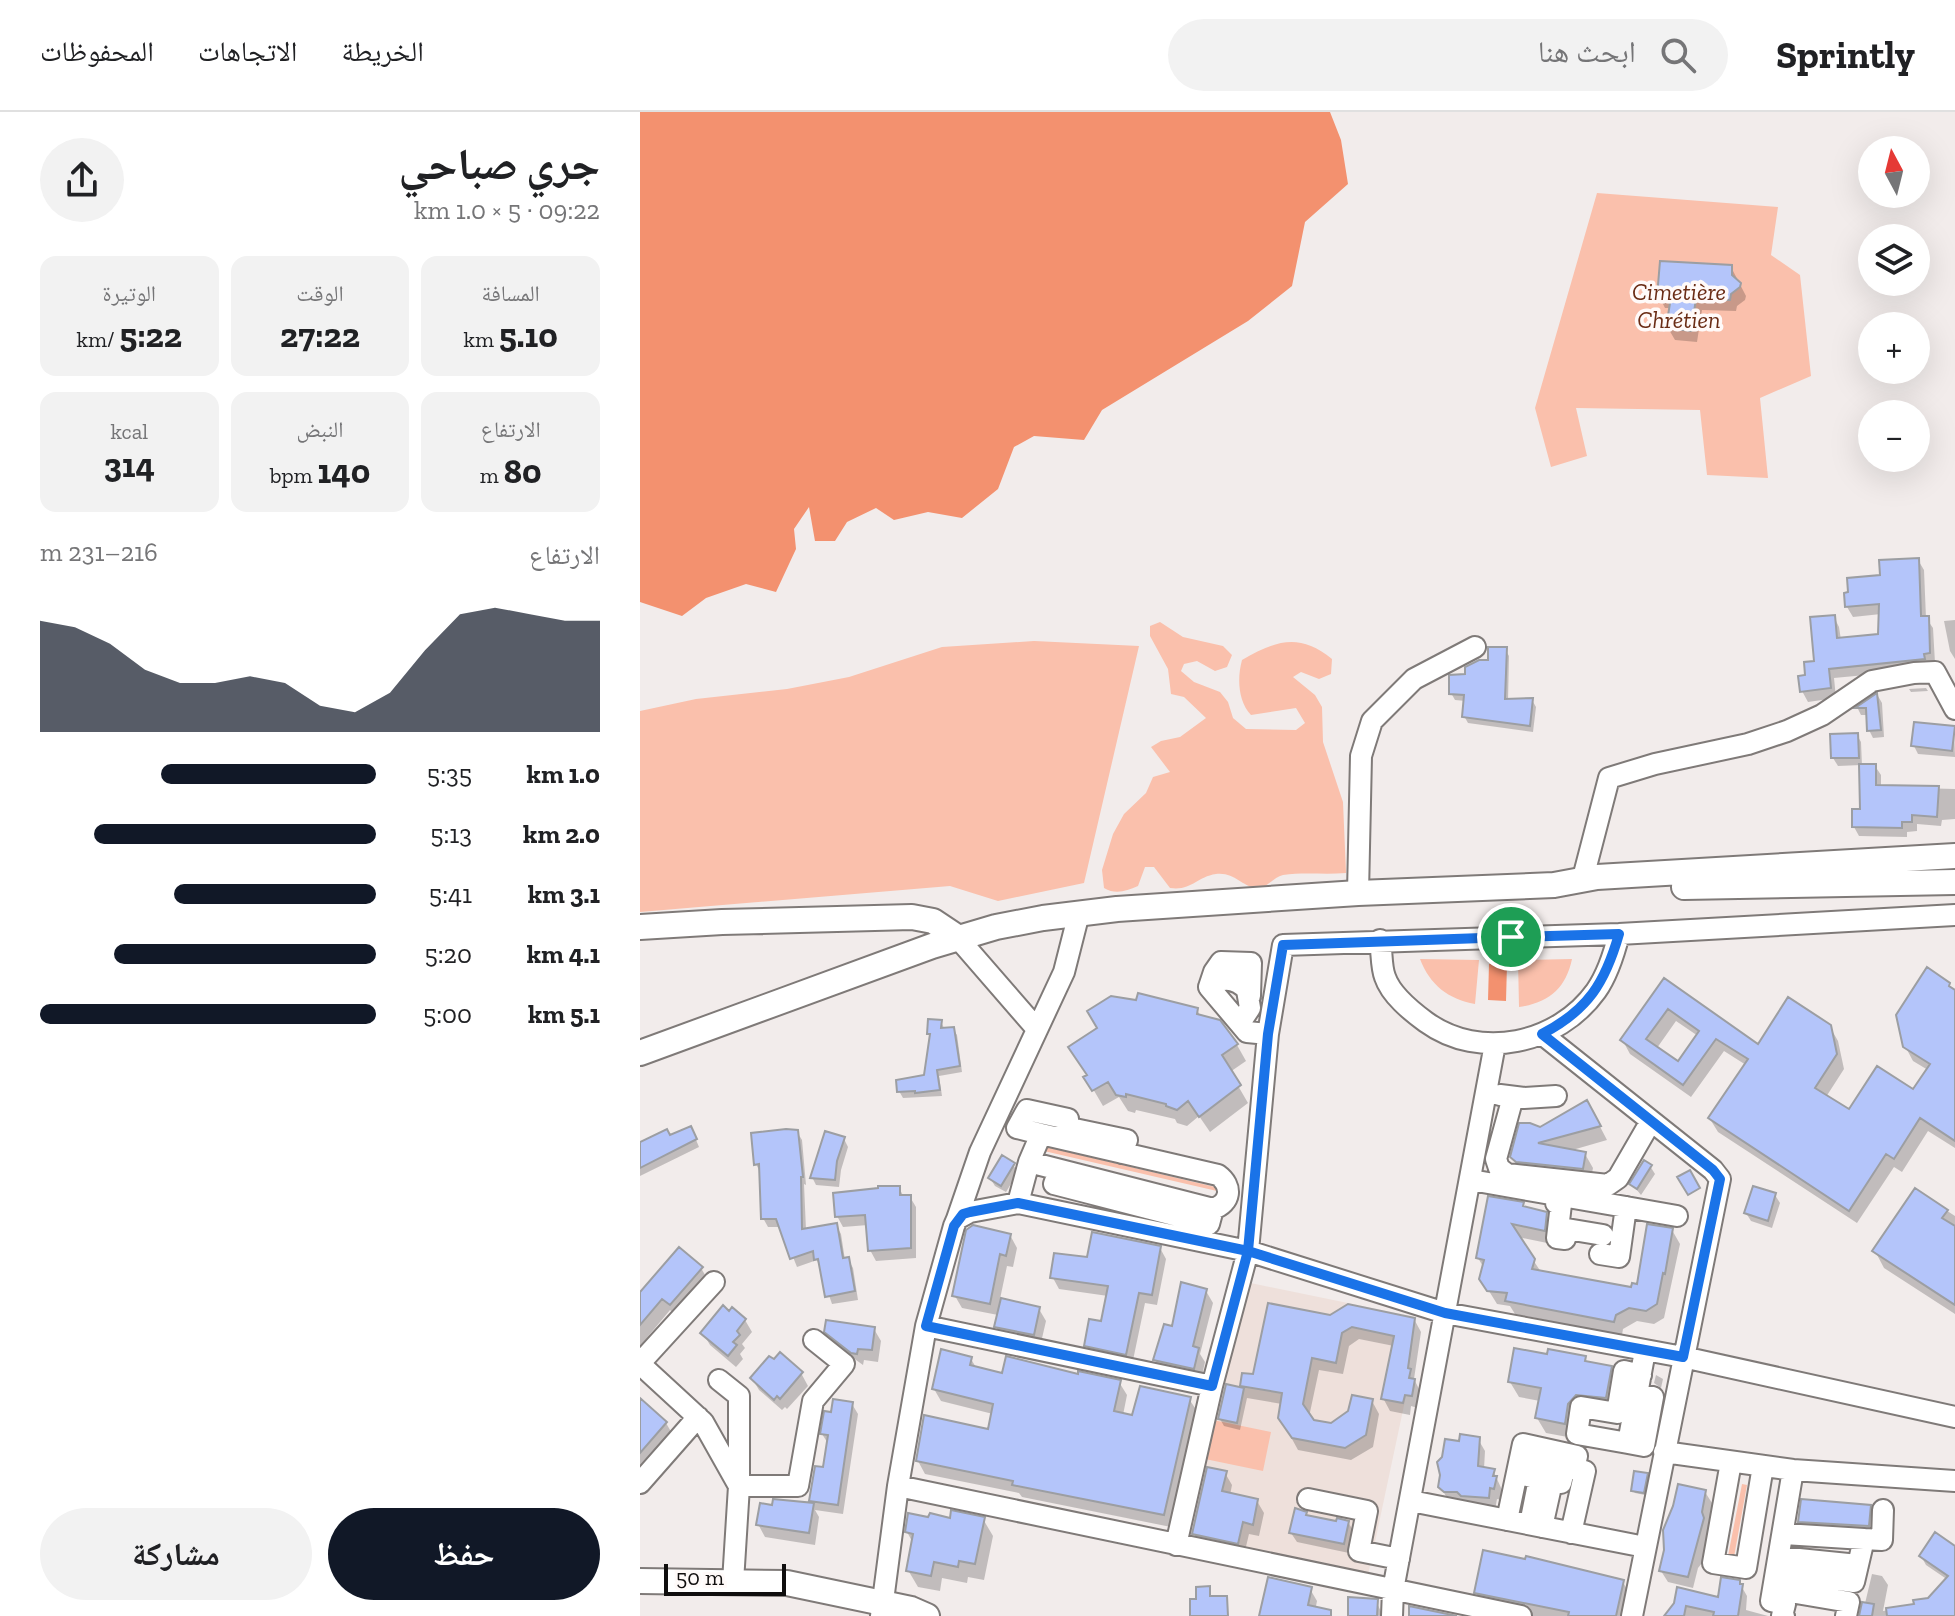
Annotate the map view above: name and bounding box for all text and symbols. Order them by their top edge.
search box [1168,19,1728,91]
text: Sprintly [1776,32,1915,78]
icon: search [1656,33,1700,77]
text: ابحث هنا [1538,34,1636,70]
text: المحفوظات [40,35,154,68]
text: الاتجاهات [198,35,297,68]
text: الخريطة [341,35,424,68]
north arrow [1858,136,1930,208]
map controls [1858,136,1930,472]
text: جري صباحي [398,137,600,190]
button: share [40,138,124,222]
text: 09:22 · 5 × 1.0 km [414,194,600,226]
button: layers [1858,224,1930,296]
park label: Cimetière Chrétien [1632,277,1726,334]
text: الوتيرة [103,280,156,307]
text: الوقت [296,280,344,307]
text: المسافة [482,280,540,307]
button: + [1858,312,1930,384]
text: 5:22 [119,315,182,356]
text: 27:22 [280,315,360,356]
text: 5.10 [499,315,558,356]
text: /km [77,326,119,353]
text: km [464,326,499,353]
button: − [1858,400,1930,472]
text: النبض [297,416,343,443]
text: الارتفاع [481,416,541,443]
text: kcal [110,418,148,445]
text: 314 [104,445,155,486]
text: 140 [318,451,370,492]
text: 80 [504,451,542,492]
text: bpm [270,462,318,489]
text: m [480,462,504,489]
text: 216–231 m [40,536,158,568]
text: الارتفاع [529,539,600,571]
text: 5:35 [427,758,472,790]
text: 1.0 km [527,758,600,790]
text: 5:13 [430,818,472,850]
text: 2.0 km [523,818,600,850]
text: 5:41 [429,878,472,910]
text: 3.1 km [528,878,600,910]
pin [1477,903,1545,971]
icon: arrive [1489,915,1533,959]
text: 5:20 [424,938,472,970]
text: 4.1 km [527,938,600,970]
text: 5:00 [423,998,472,1030]
text: 5.1 km [528,998,600,1030]
button: مشاركة [40,1508,312,1600]
button: حفظ [328,1508,600,1600]
scale bar [664,1560,786,1596]
text: 50 m [676,1564,724,1591]

